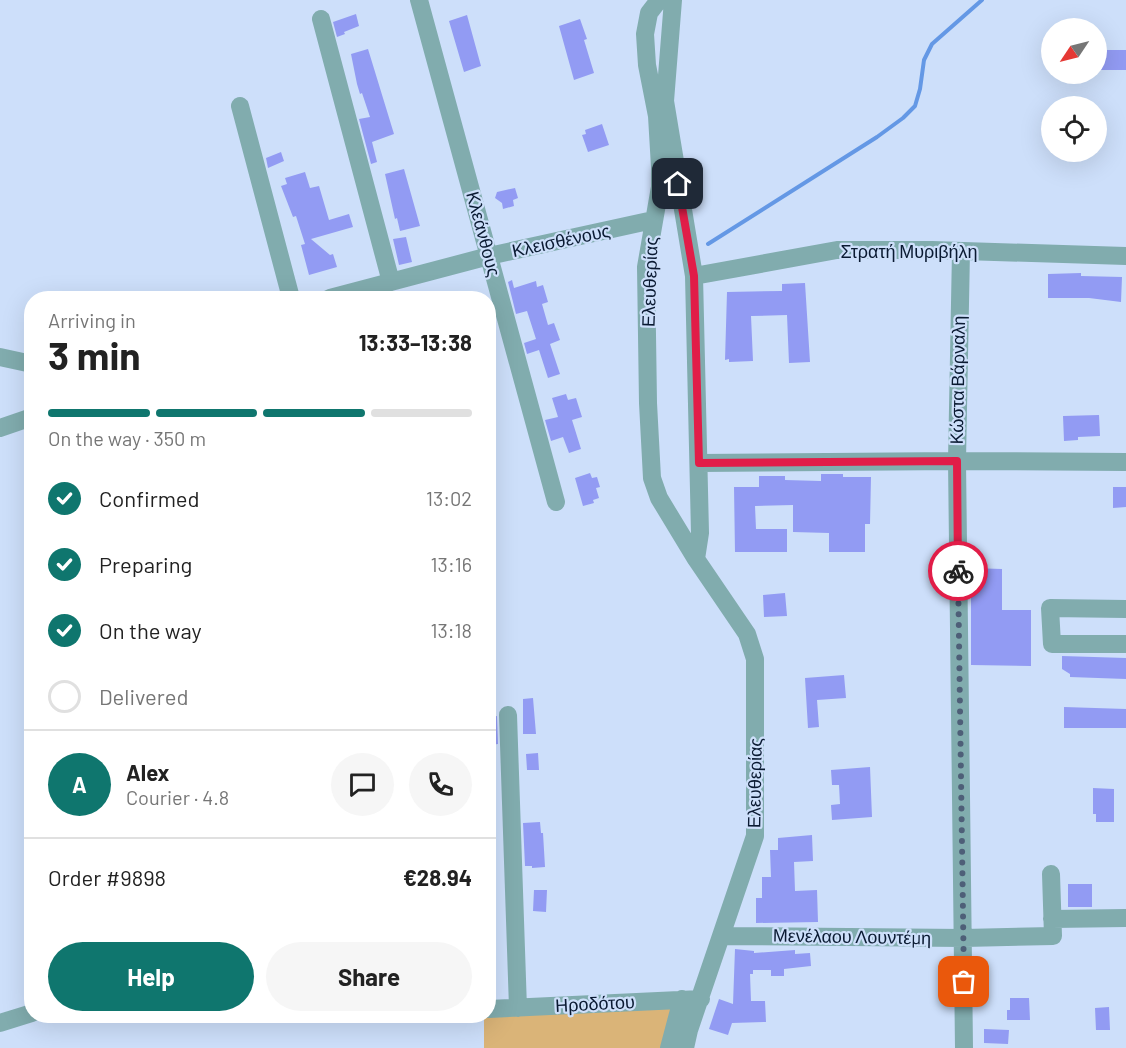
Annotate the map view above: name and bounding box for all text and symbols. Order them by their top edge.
north arrow [1041,18,1107,84]
map controls [1041,18,1107,162]
button: locate [1041,96,1107,162]
pin [652,158,703,209]
icon: home [661,167,694,200]
street label: Κλεάνθους [462,189,506,279]
street label: Κλεισθένους [510,219,612,261]
street label: Ελευθερίας [636,236,662,327]
street label: Στρατή Μυριβήλη [840,240,978,262]
text: Arriving in [48,308,136,332]
street label: Κώστα Βάρναλη [945,315,969,445]
text: 13:33–13:38 [359,329,472,355]
text: 3 min [48,331,141,378]
text: On the way · 350 m [48,426,206,450]
icon: check [48,482,81,515]
text: Confirmed [99,485,199,511]
text: 13:02 [426,486,472,510]
courier [928,541,988,601]
icon: check [48,548,81,581]
text: Preparing [99,551,192,577]
text: 13:16 [431,552,472,576]
icon: bike [942,555,975,588]
icon: check [48,614,81,647]
text: On the way [99,617,202,643]
text: 13:18 [431,618,472,642]
text: Delivered [99,683,188,709]
street label: Ελευθερίας [742,737,766,828]
button: chat [331,753,394,816]
button: phone [409,753,472,816]
text: Alex [126,759,169,785]
text: A [72,771,87,797]
text: Courier · 4.8 [126,785,229,809]
text: Order #9898 [48,864,166,890]
text: €28.94 [403,864,472,890]
street label: Μενέλαου Λουντέμη [773,924,931,948]
button: Help [48,942,254,1011]
button: Share [266,942,472,1011]
pin [938,956,989,1007]
icon: bag [947,965,980,998]
street label: Ηροδότου [555,990,635,1016]

